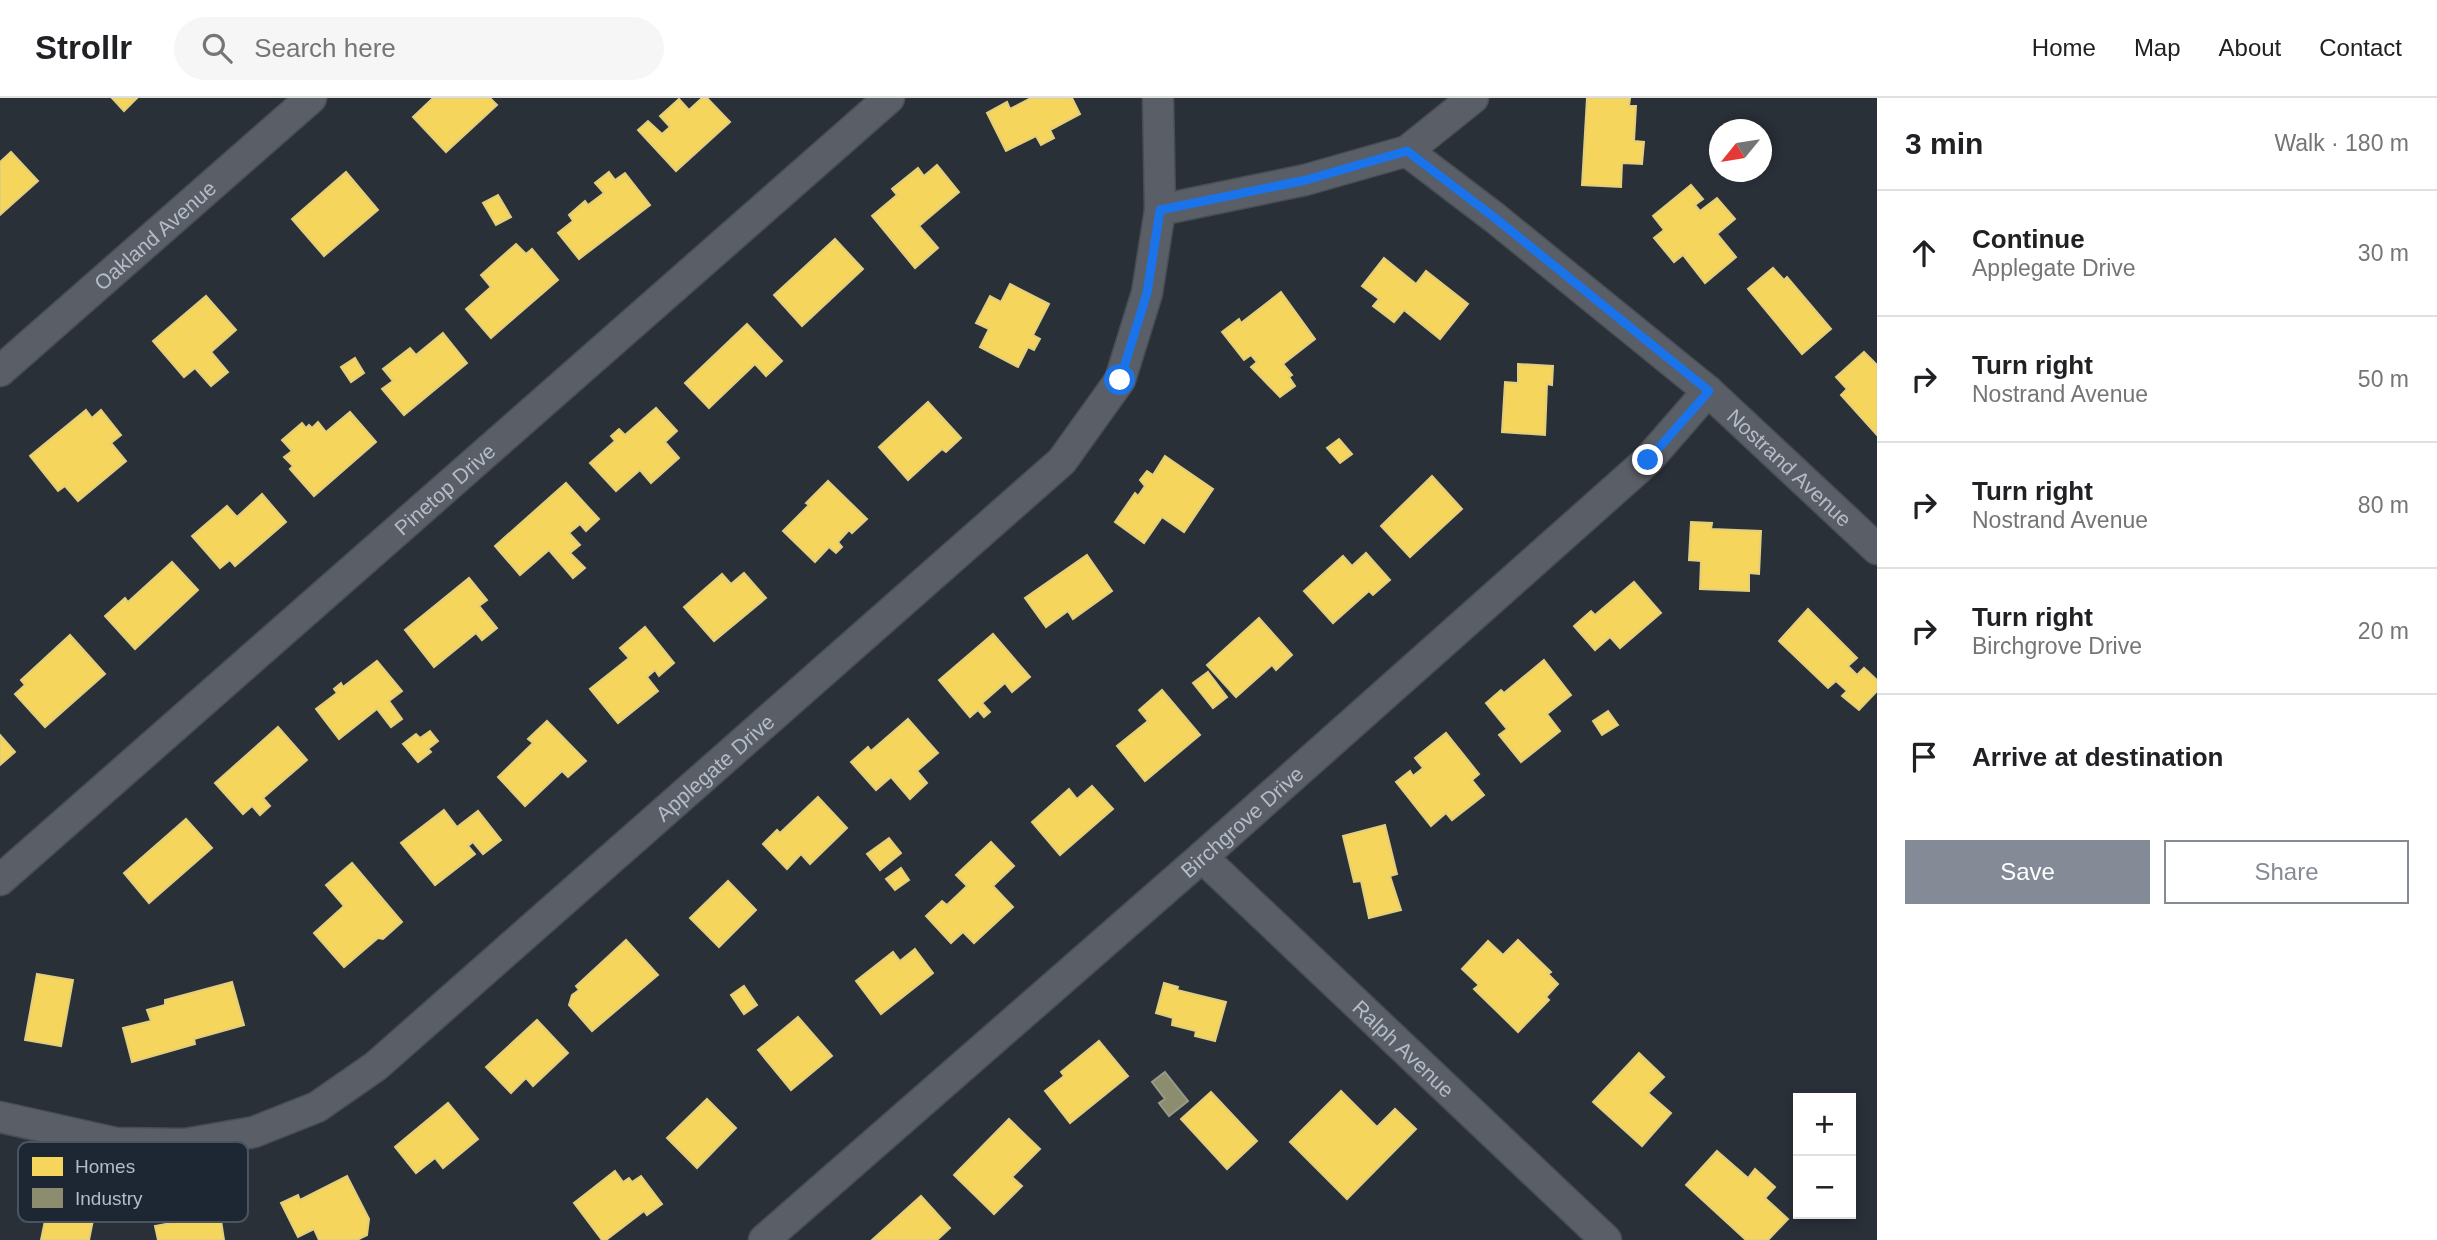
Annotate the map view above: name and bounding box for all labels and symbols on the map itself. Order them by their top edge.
north arrow [1709,119,1772,182]
street label: Oakland Avenue [89,176,220,294]
route start [1104,364,1135,395]
street label: Nostrand Avenue [1723,404,1856,531]
street label: Pinetop Drive [390,439,499,539]
route end [1632,444,1663,475]
street label: Applegate Drive [651,709,778,825]
street label: Birchgrove Drive [1176,761,1307,882]
street label: Ralph Avenue [1348,995,1459,1101]
legend [18,1142,248,1222]
text: Homes [75,1156,135,1177]
text: Industry [75,1188,143,1209]

